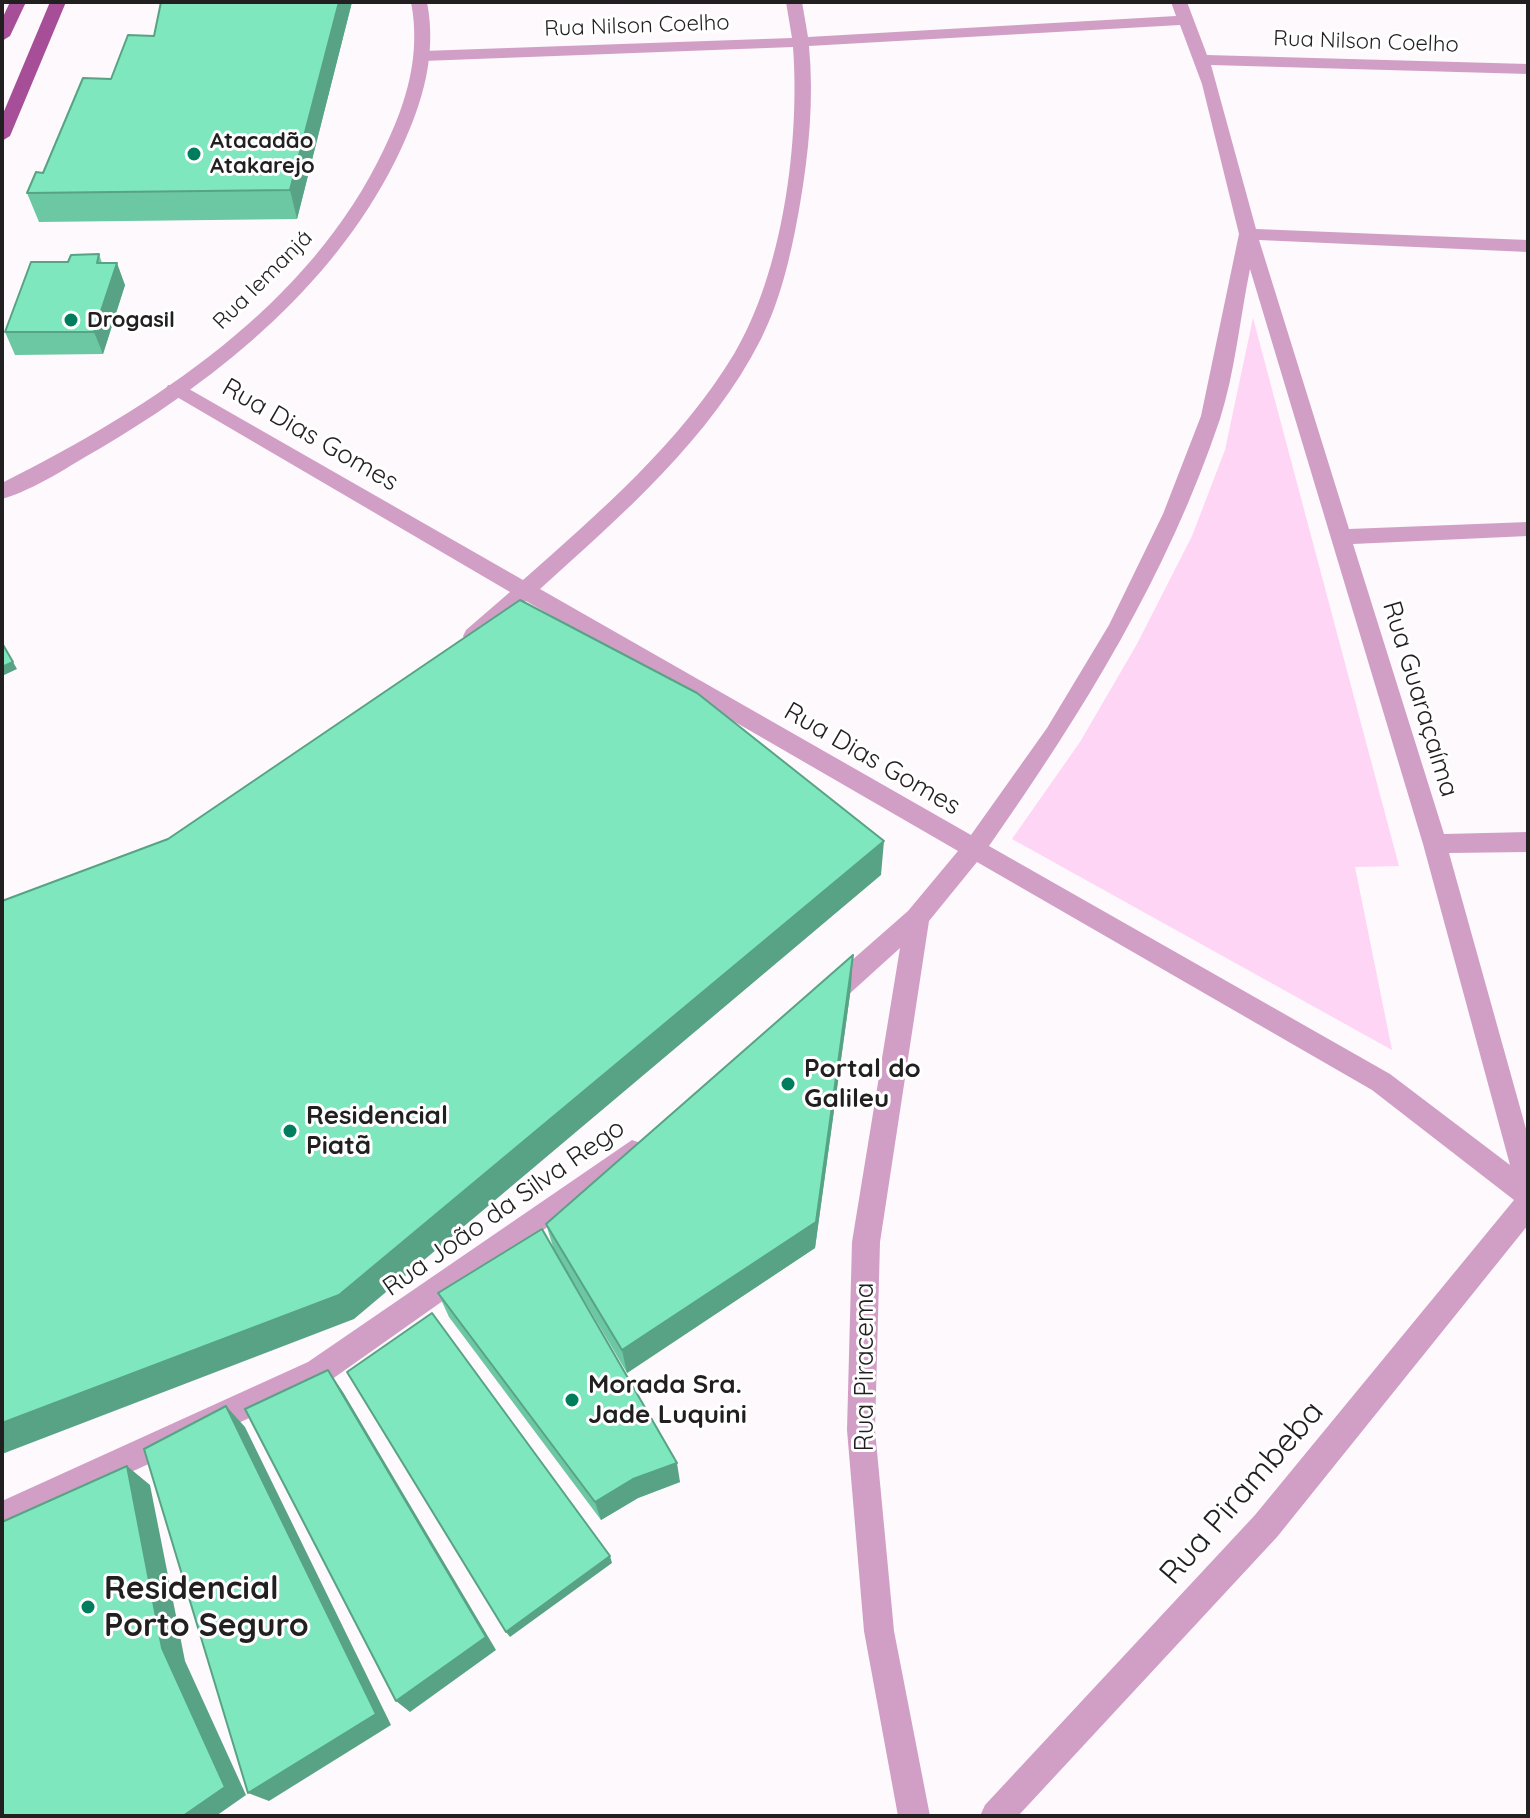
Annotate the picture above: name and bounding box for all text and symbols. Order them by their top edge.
street label: Rua Nilson Coelho [544,10,730,42]
street label: Rua Nilson Coelho [1273,26,1459,58]
place label: Atacadão Atakarejo [210,128,315,180]
marker: Atacadão Atakarejo [185,145,203,163]
street label: Rua Iemanjá [208,225,318,335]
place label: Drogasil [87,307,175,333]
marker: Drogasil [62,311,80,329]
street label: Rua Dias Gomes [216,372,404,498]
street label: Rua Guaraçaíma [1375,597,1465,801]
street label: Rua Dias Gomes [778,696,966,822]
place label: Portal do Galileu [804,1053,921,1114]
marker: Portal do Galileu [779,1075,797,1093]
place label: Residencial Piatã [306,1100,448,1162]
street label: Rua João da Silva Rego [377,1113,631,1303]
marker: Residencial Piatã [281,1122,299,1140]
street label: Rua Piracema [849,1283,881,1451]
place label: Morada Sra. Jade Luquini [588,1369,747,1430]
marker: Morada Sra. Jade Luquini [563,1391,581,1409]
street label: Rua Pirambeba [1152,1394,1332,1592]
place label: Residencial Porto Seguro [104,1570,309,1645]
marker: Residencial Porto Seguro [79,1598,97,1616]

